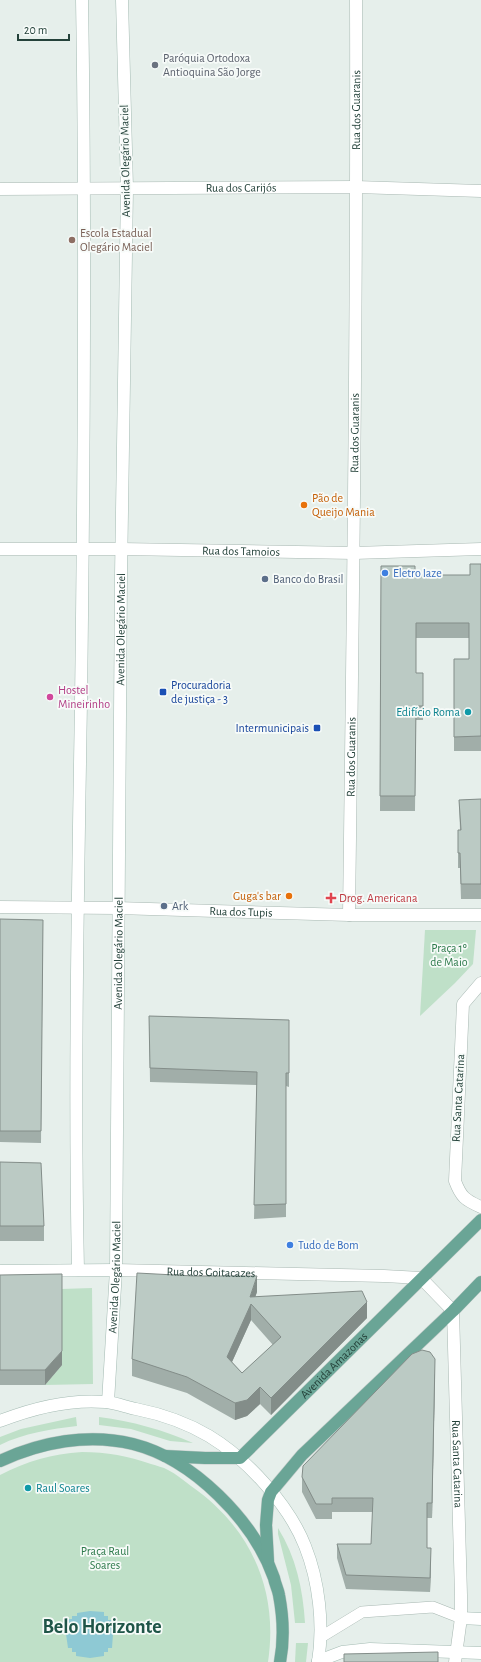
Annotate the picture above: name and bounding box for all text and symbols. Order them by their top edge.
scale bar [18,16,69,42]
text: 20 m [24,24,47,36]
place label: Paróquia Ortodoxa Antioquina São Jorge [163,52,261,78]
marker: Paróquia Ortodoxa Antioquina São Jorge [150,60,160,70]
street label: Rua dos Guaranis [350,70,362,150]
street label: Avenida Olegário Maciel [118,105,132,217]
street label: Rua dos Carijós [206,181,276,195]
place label: Escola Estadual Olegário Maciel [80,227,153,253]
marker: Escola Estadual Olegário Maciel [67,235,77,245]
street label: Rua dos Guaranis [348,393,361,473]
place label: Pão de Queijo Mania [312,492,375,519]
marker: Pão de Queijo Mania [299,500,309,510]
street label: Rua dos Tamoios [202,544,280,558]
place label: Eletro Iaze [393,567,442,579]
marker: Eletro Iaze [380,568,390,578]
street label: Avenida Olegário Maciel [114,573,127,686]
place label: Banco do Brasil [273,573,344,585]
marker: Banco do Brasil [260,574,270,584]
place label: Procuradoria de justiça - 3 [171,679,232,706]
place label: Hostel Mineirinho [58,684,110,710]
marker: Procuradoria de justiça - 3 [158,687,168,697]
marker: Hostel Mineirinho [45,692,55,702]
place label: Edifício Roma [396,706,460,718]
marker: Edifício Roma [463,707,473,717]
street label: Rua dos Guaranis [345,717,358,797]
place label: Intermunicipais [235,722,309,734]
marker: Intermunicipais [312,723,322,733]
place label: Guga's bar [233,890,281,902]
marker: Guga's bar [284,891,294,901]
place label: Drog. Americana [339,892,418,904]
marker: Drog. Americana [326,893,336,903]
street label: Avenida Olegário Maciel [112,897,125,1010]
place label: Ark [172,900,189,912]
marker: Ark [159,901,169,911]
street label: Rua dos Tupis [209,905,273,919]
park label: Praça 1º de Maio [430,942,468,968]
street label: Rua Santa Catarina [450,1053,466,1142]
street label: Avenida Olegário Maciel [106,1221,122,1334]
place label: Tudo de Bom [298,1239,359,1251]
marker: Tudo de Bom [285,1240,295,1250]
street label: Rua dos Goitacazes [167,1265,255,1279]
street label: Avenida Amazonas [298,1330,370,1401]
street label: Rua Santa Catarina [450,1420,465,1509]
place label: Raul Soares [36,1482,90,1494]
marker: Raul Soares [23,1483,33,1493]
park label: Praça Raul Soares [81,1545,129,1571]
district label: Belo Horizonte [42,1617,162,1637]

